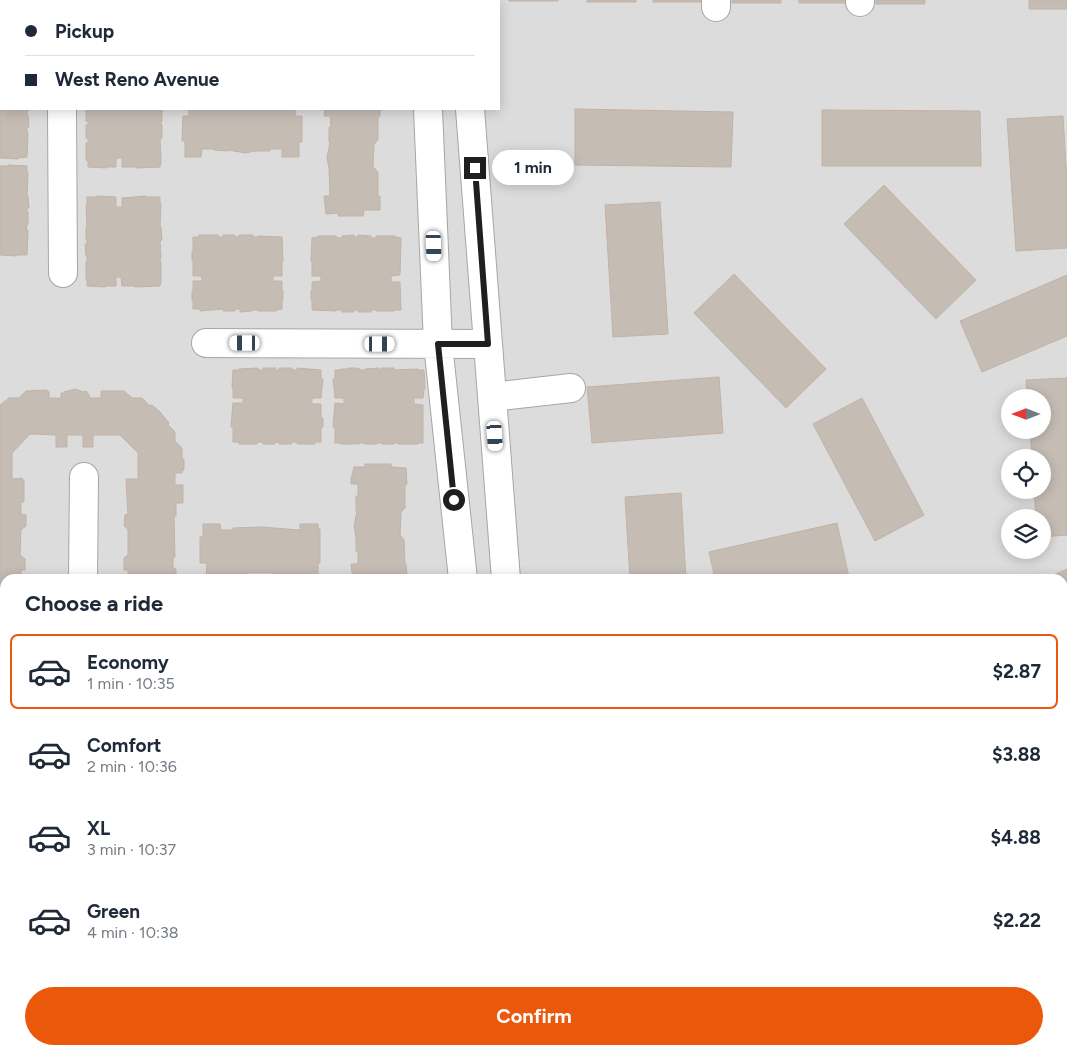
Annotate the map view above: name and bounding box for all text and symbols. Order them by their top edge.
text: Pickup [55,20,114,43]
text: West Reno Avenue [55,68,219,91]
callout: 1 min [492,150,575,186]
route end [464,157,486,179]
text: 1 min [514,158,552,177]
car [425,231,442,261]
car [230,336,260,351]
car [365,337,395,352]
north arrow [1001,389,1051,439]
map controls [1001,389,1051,559]
car [486,421,503,451]
button: locate [1001,449,1051,499]
route start [443,489,465,511]
button: layers [1001,509,1051,559]
text: Choose a ride [25,590,163,617]
icon: car [27,649,72,694]
text: Economy [87,651,169,674]
text: $2.87 [993,660,1041,683]
text: 1 min · 10:35 [87,674,175,693]
icon: car [27,732,72,777]
text: Comfort [87,734,162,757]
text: $3.88 [992,743,1041,766]
text: 2 min · 10:36 [87,757,177,776]
icon: car [27,815,72,860]
text: XL [87,817,110,840]
text: $4.88 [990,826,1041,849]
text: 3 min · 10:37 [87,840,176,859]
icon: car [27,898,72,943]
text: Green [87,900,140,923]
text: $2.22 [993,909,1041,932]
text: 4 min · 10:38 [87,923,179,942]
button: Confirm [25,987,1043,1045]

